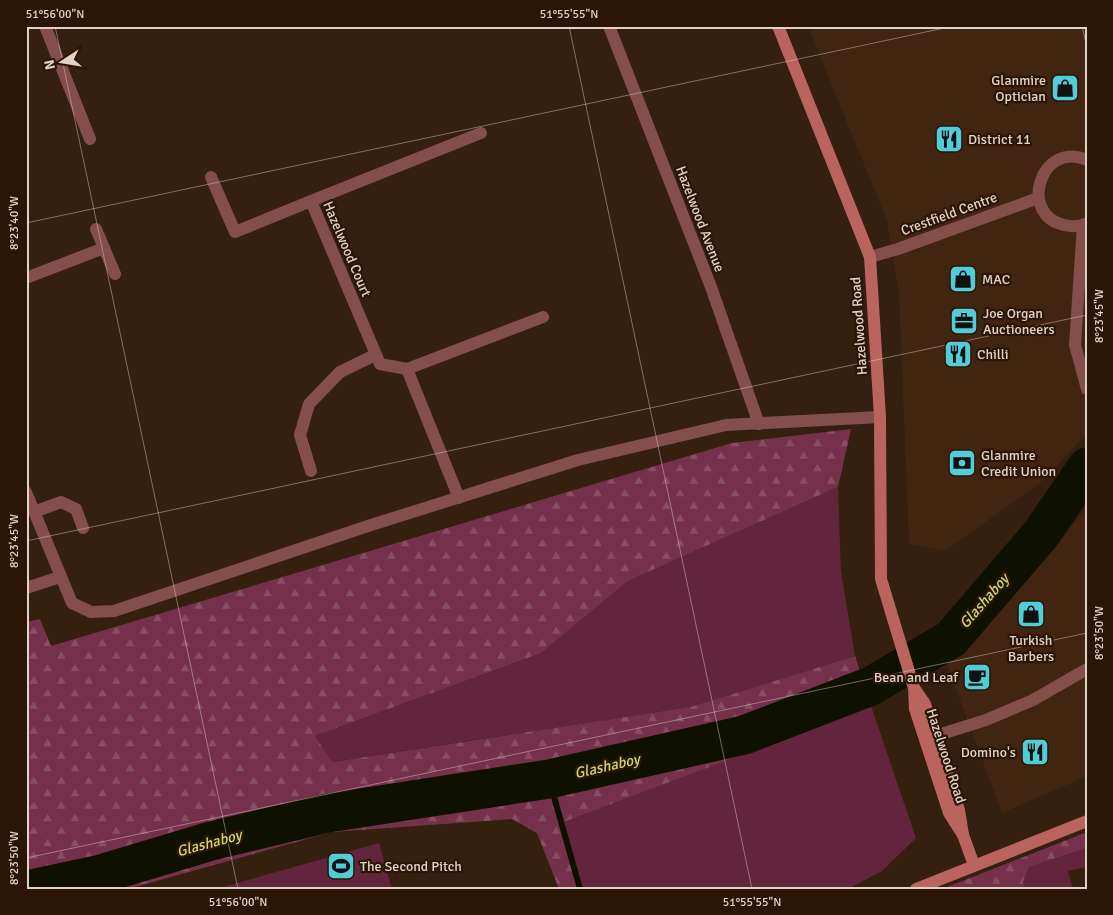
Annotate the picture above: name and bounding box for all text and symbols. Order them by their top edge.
text: 51°56'00"N [26,7,84,22]
text: 51°55'55"N [540,7,598,22]
north arrow [38,38,88,88]
text: N [40,58,59,71]
place label: Glanmire Optician [991,72,1046,105]
shop icon: Glanmire Optician [1050,73,1080,103]
restaurant icon: District 11 [934,124,964,154]
place label: District 11 [968,131,1031,148]
street label: Hazelwood Avenue [672,163,728,275]
street label: Crestfield Centre [899,189,999,239]
text: 8°23'40"W [7,196,22,250]
street label: Hazelwood Court [319,199,375,299]
shop icon: MAC [948,264,978,294]
place label: MAC [982,271,1010,288]
street label: Hazelwood Road [847,276,871,376]
text: 8°23'45"W [1092,289,1107,343]
place label: Joe Organ Auctioneers [983,305,1055,338]
office icon: Joe Organ Auctioneers [949,306,979,336]
restaurant icon: Chilli [943,339,973,369]
place label: Chilli [977,346,1009,363]
place label: Glanmire Credit Union [981,447,1056,480]
bank icon: Glanmire Credit Union [947,448,977,478]
text: 8°23'45"W [7,514,22,568]
water label: Glashaboy [955,569,1014,632]
shop icon: Turkish Barbers [1016,599,1046,629]
text: 8°23'50"W [1092,606,1107,660]
place label: Turkish Barbers [1008,632,1054,665]
cafe icon: Bean and Leaf [962,662,992,692]
place label: Bean and Leaf [874,669,959,686]
street label: Hazelwood Road [923,707,969,805]
restaurant icon: Domino's [1020,737,1050,767]
place label: Domino's [961,744,1016,761]
water label: Glashaboy [573,749,643,782]
water label: Glashaboy [175,825,245,860]
text: 8°23'50"W [7,831,22,885]
sports icon: The Second Pitch [326,851,356,881]
place label: The Second Pitch [360,858,462,875]
text: 51°56'00"N [209,895,267,910]
text: 51°55'55"N [723,895,781,910]

